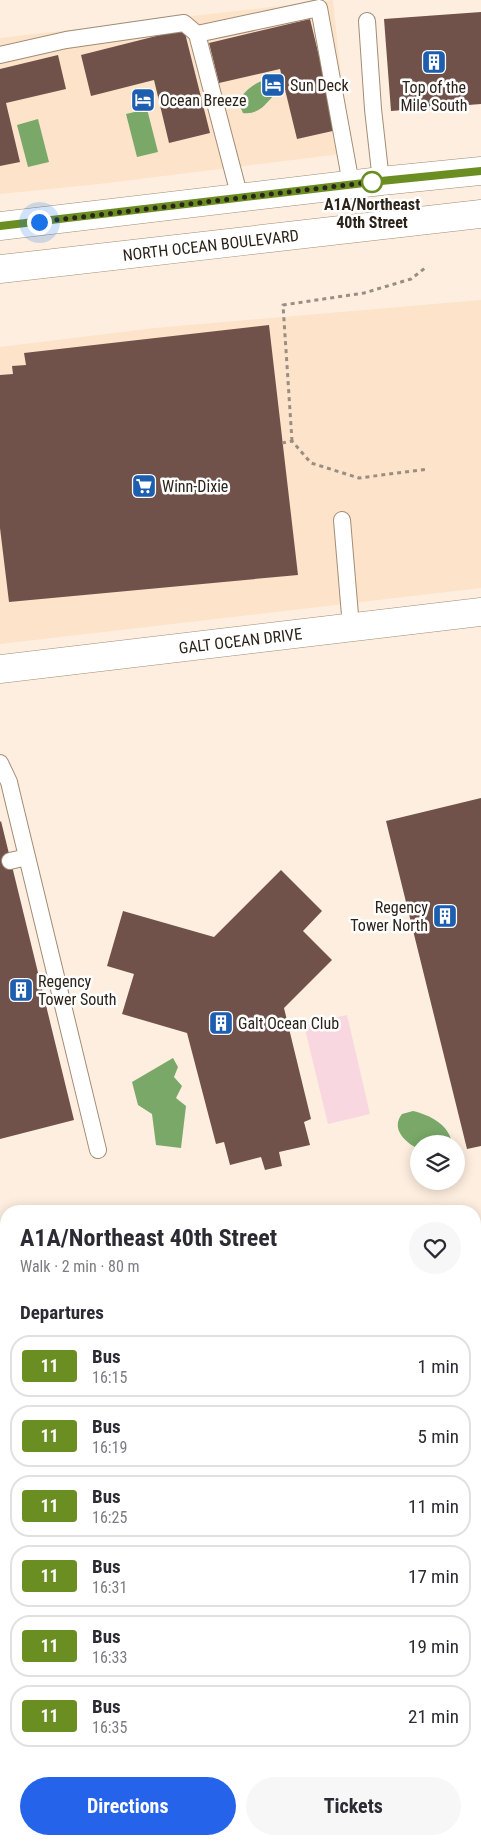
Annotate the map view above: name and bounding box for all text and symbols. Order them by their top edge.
building icon: Top of the Mile South [421,49,447,75]
hotel icon: Sun Deck [260,72,286,98]
place label: Sun Deck [290,76,349,95]
place label: Top of the Mile South [400,78,468,115]
hotel icon: Ocean Breeze [130,87,156,113]
place label: Ocean Breeze [160,91,246,110]
marker: A1A/Northeast 40th Street [361,171,383,193]
place label: A1A/Northeast 40th Street [324,195,420,232]
your location [27,210,52,235]
street label: NORTH OCEAN BOULEVARD [122,226,300,265]
supermarket icon: Winn-Dixie [131,473,157,499]
place label: Winn-Dixie [162,477,228,496]
street label: GALT OCEAN DRIVE [178,624,303,658]
place label: Regency Tower North [350,898,428,935]
building icon: Regency Tower North [432,903,458,929]
place label: Regency Tower South [38,972,117,1009]
building icon: Regency Tower South [8,977,34,1003]
building icon: Galt Ocean Club [208,1010,234,1036]
place label: Galt Ocean Club [238,1014,339,1033]
map controls [410,1135,465,1190]
button: layers [410,1135,465,1190]
button: heart [409,1222,461,1274]
text: A1A/Northeast 40th Street [20,1224,277,1252]
text: Walk · 2 min · 80 m [20,1257,140,1276]
text: Departures [20,1301,104,1324]
text: Bus [92,1345,121,1368]
text: 11 [40,1355,59,1376]
text: 1 min [417,1355,459,1378]
text: 16:15 [92,1368,127,1387]
text: Bus [92,1415,121,1438]
text: 11 [40,1425,59,1446]
text: 5 min [417,1425,459,1448]
text: 16:19 [92,1438,127,1457]
text: Bus [92,1485,121,1508]
text: 11 [40,1495,59,1516]
text: 11 min [408,1495,459,1518]
text: 16:25 [92,1508,127,1527]
text: Bus [92,1555,121,1578]
text: 11 [40,1565,59,1586]
text: 17 min [408,1565,459,1588]
text: 16:31 [92,1578,127,1597]
text: Bus [92,1625,121,1648]
text: 11 [40,1635,59,1656]
text: 19 min [408,1635,459,1658]
text: 16:33 [92,1648,127,1667]
text: Bus [92,1695,121,1718]
text: 11 [40,1705,59,1726]
text: 21 min [408,1705,459,1728]
text: 16:35 [92,1718,127,1737]
button: Directions [20,1777,236,1835]
button: Tickets [246,1777,461,1835]

